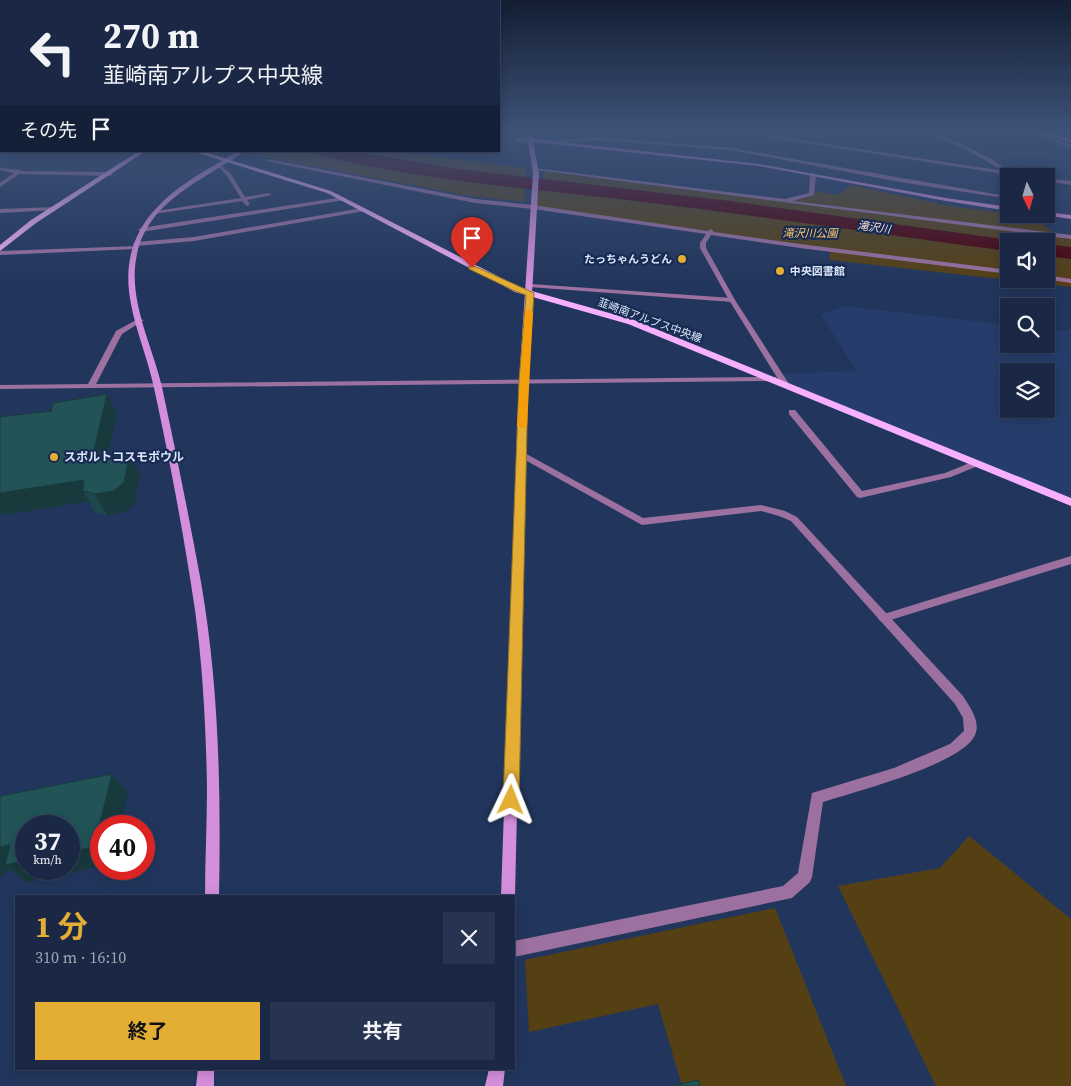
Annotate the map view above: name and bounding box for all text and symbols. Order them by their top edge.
text: 270 m [103,12,199,60]
icon: left [20,20,85,85]
text: 韮崎南アルプス中央線 [103,60,323,90]
icon: arrive [87,115,115,143]
text: その先 [20,117,77,143]
north arrow [1000,168,1055,222]
map controls [1000,168,1055,418]
pin [451,217,493,268]
water label: 滝沢川 [857,218,892,237]
icon: arrive [458,224,486,252]
park label: 滝沢川公園 [783,226,839,241]
button: sound [1000,233,1055,288]
place label: たっちゃんうどん [584,252,672,267]
marker: たっちゃんうどん [676,253,688,265]
place label: 中央図書館 [790,264,845,279]
marker: 中央図書館 [774,265,786,277]
street label: 韮崎南アルプス中央線 [596,295,704,346]
button: search [1000,298,1055,353]
button: layers [1000,363,1055,418]
place label: スポルトコスモボウル [64,449,184,465]
marker: スポルトコスモボウル [48,451,60,463]
position arrow [484,773,536,825]
speed limit sign: 40 [90,815,155,880]
text: 37 [34,824,61,858]
text: km/h [33,852,62,868]
text: 1 分 [35,906,88,947]
button: close [443,912,495,964]
text: 310 m · 16:10 [35,946,126,968]
button: 終了 [35,1002,260,1060]
button: 共有 [270,1002,495,1060]

